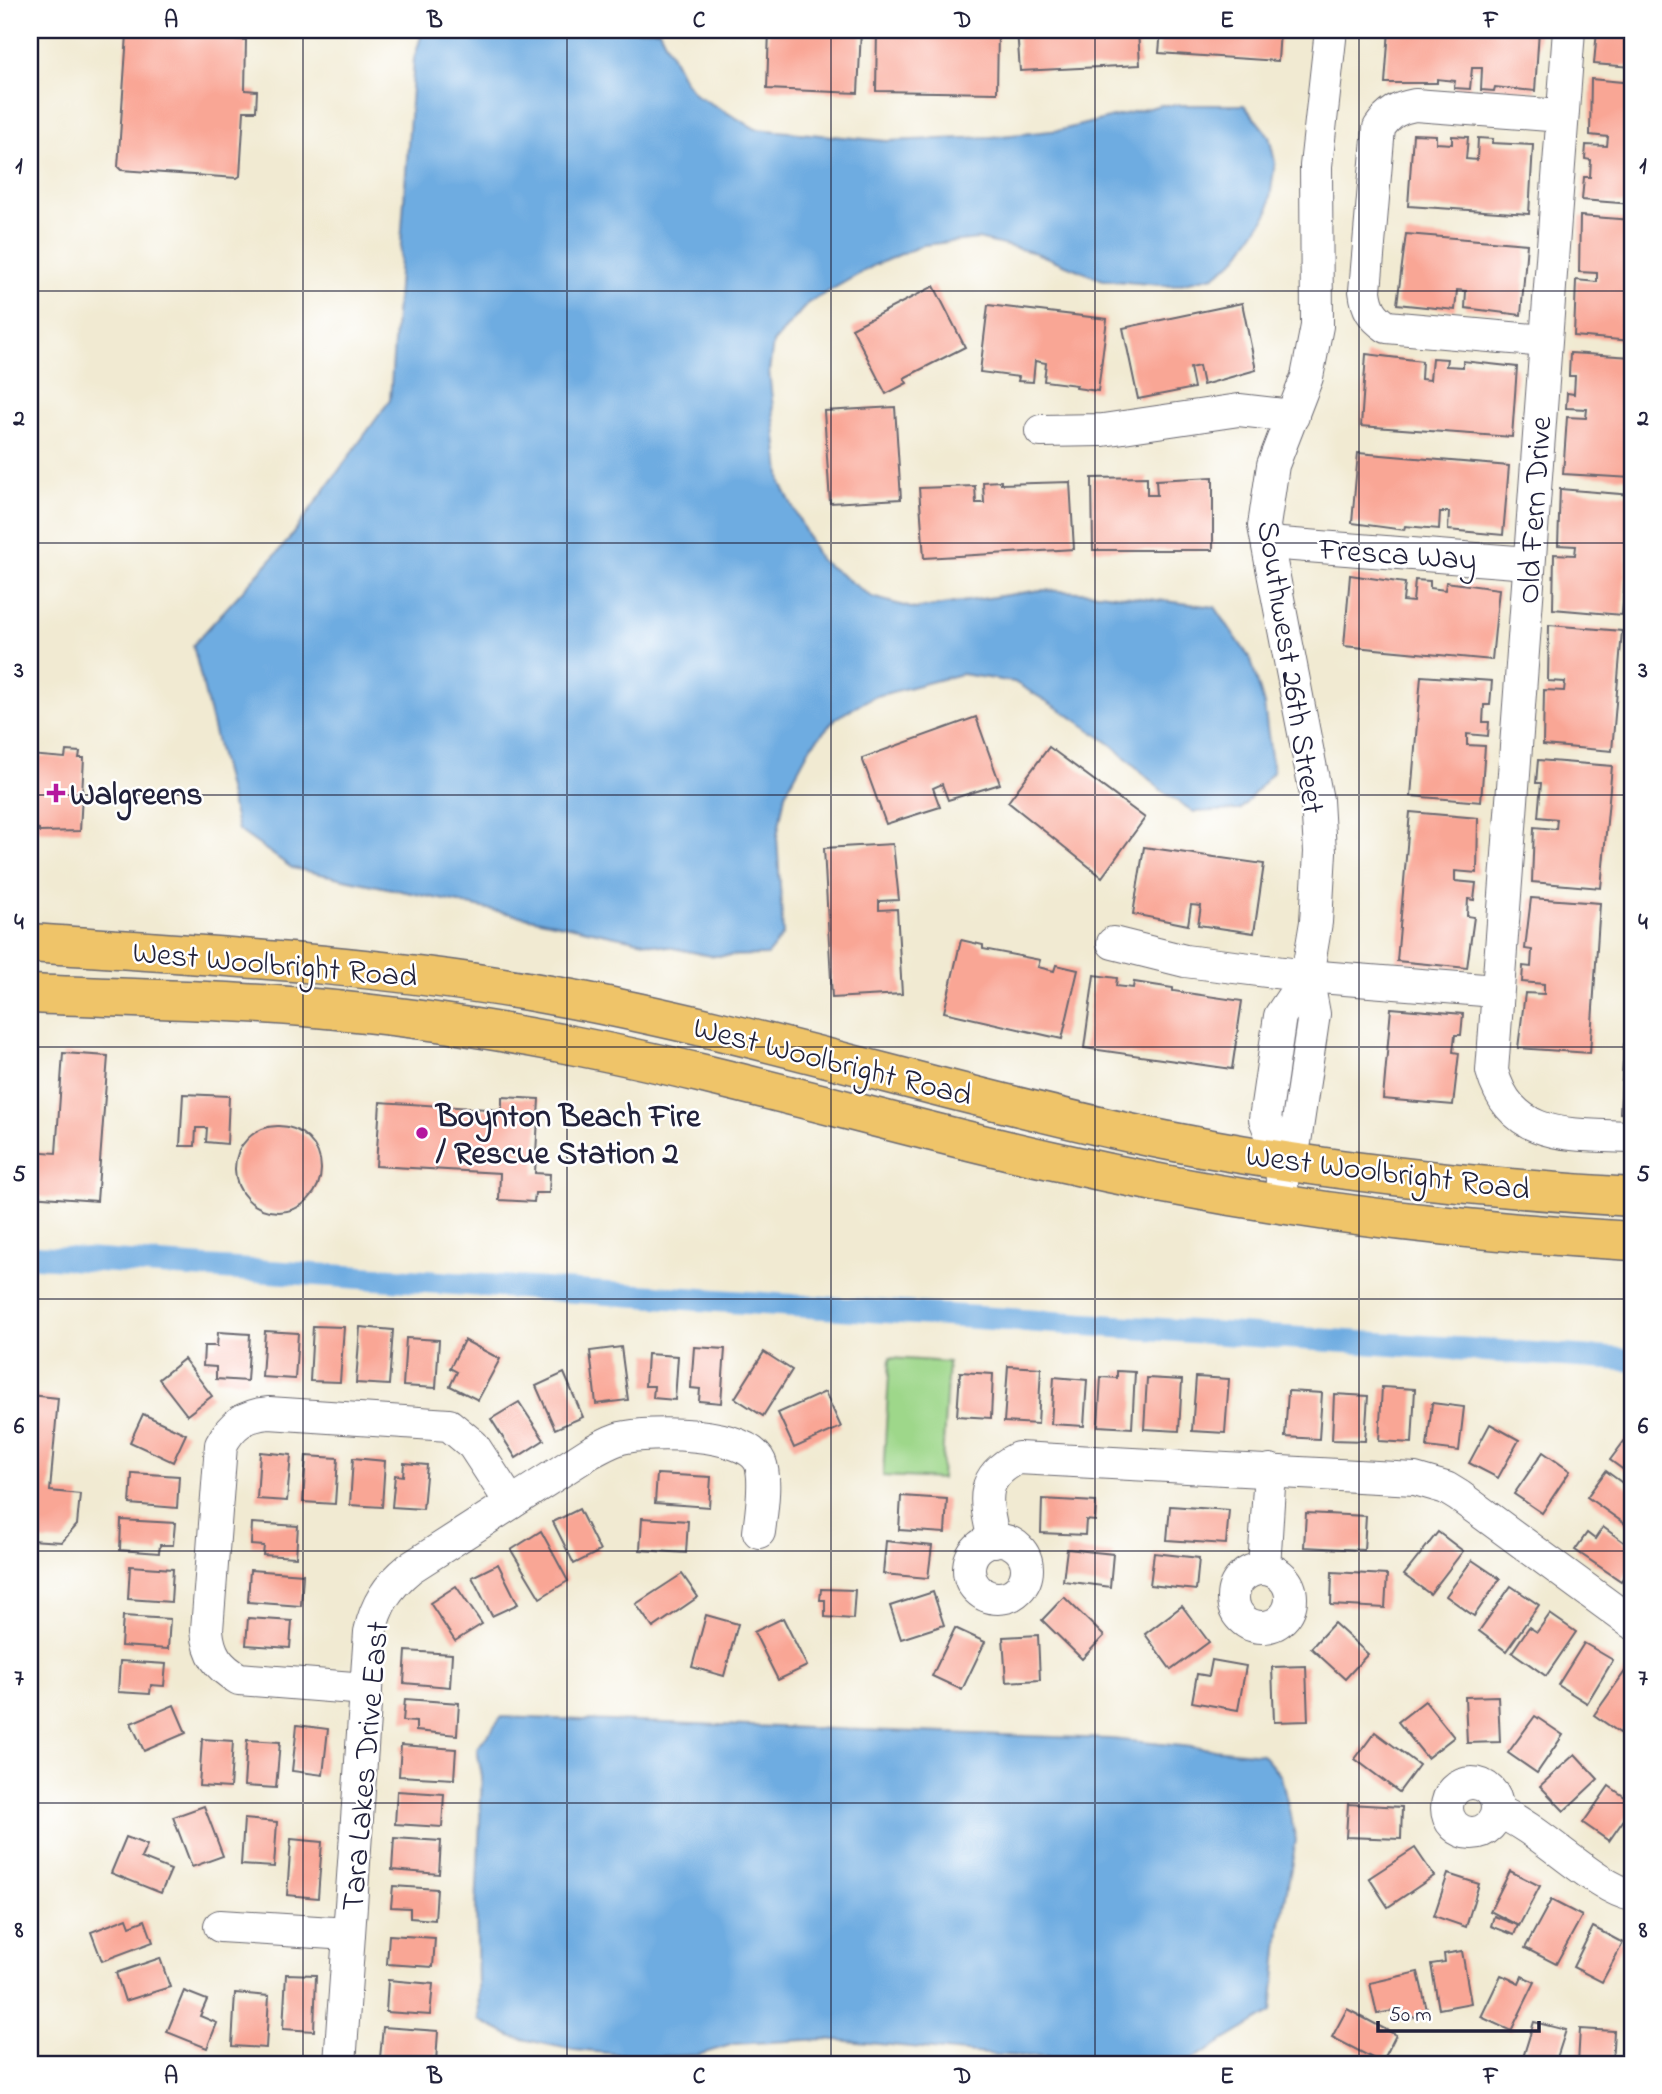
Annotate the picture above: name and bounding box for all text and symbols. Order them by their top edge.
text: A [164,5,178,38]
text: B [426,5,443,38]
text: C [693,5,706,38]
text: D [954,5,971,38]
text: E [1220,5,1234,38]
text: F [1483,5,1499,38]
text: 1 [15,151,23,184]
text: 1 [1639,151,1647,184]
text: 2 [12,403,25,436]
text: 2 [1636,403,1649,436]
street label: Old Fern Drive [1506,414,1567,606]
street label: Southwest 26th Street [1242,518,1335,818]
street label: Fresca Way [1316,527,1478,585]
text: 3 [13,655,24,688]
text: 3 [1637,655,1648,688]
place label: Walgreens [70,773,203,821]
marker: Walgreens [48,785,64,801]
text: 4 [14,907,24,940]
text: 4 [1638,907,1648,940]
street label: West Woolbright Road [130,931,419,1002]
street label: West Woolbright Road [688,1006,977,1121]
place label: Boynton Beach Fire / Rescue Station 2 [434,1095,702,1179]
marker: Boynton Beach Fire / Rescue Station 2 [414,1125,430,1141]
street label: West Woolbright Road [1243,1134,1532,1215]
text: 5 [12,1159,26,1192]
text: 5 [1636,1159,1650,1192]
text: 6 [14,1411,25,1444]
text: 6 [1638,1411,1649,1444]
street label: Tara Lakes Drive East [331,1619,404,1913]
text: 7 [14,1663,24,1696]
text: 7 [1638,1663,1648,1696]
text: 8 [14,1915,24,1948]
text: 8 [1638,1915,1648,1948]
scale bar [1378,1989,1540,2033]
text: 50 m [1389,2001,1432,2031]
text: A [164,2061,178,2094]
text: B [426,2061,443,2094]
text: C [693,2061,706,2094]
text: D [954,2061,971,2094]
text: E [1220,2061,1234,2094]
text: F [1483,2061,1499,2094]

